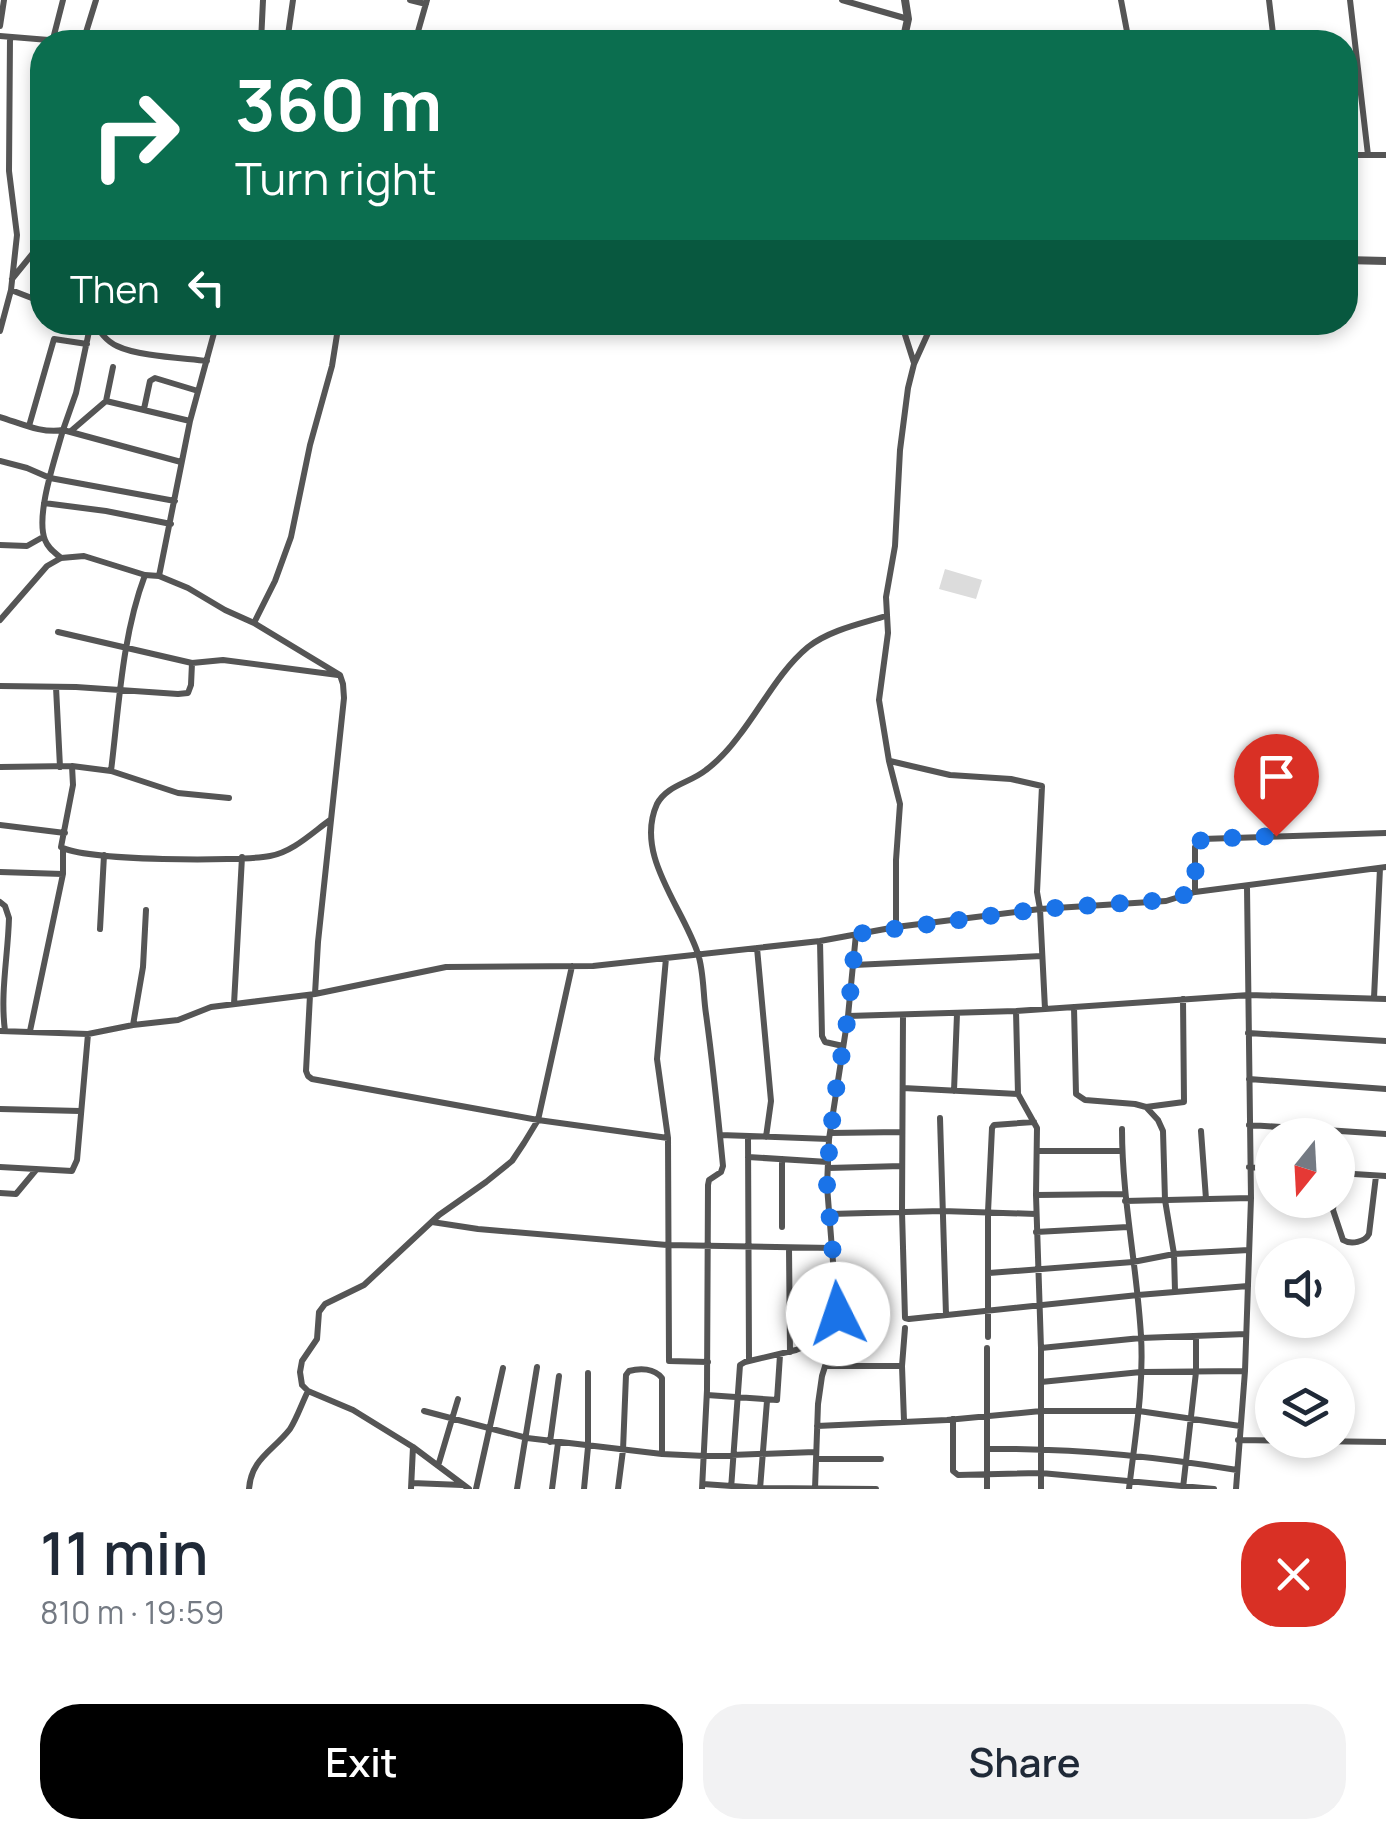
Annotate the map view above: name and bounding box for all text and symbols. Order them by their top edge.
text: 360 m [235,56,442,152]
icon: right [70,70,200,200]
text: Turn right [235,147,436,209]
icon: left [179,260,234,315]
text: Then [70,262,159,314]
pin [1234,734,1319,837]
icon: arrive [1249,749,1304,804]
north arrow [1255,1118,1355,1218]
map controls [1255,1118,1355,1458]
button: sound [1255,1238,1355,1338]
position arrow [786,1262,890,1366]
button: layers [1255,1358,1355,1458]
text: 11 min [40,1511,208,1593]
button: close [1241,1522,1346,1627]
text: 810 m · 19:59 [40,1590,224,1634]
button: Exit [40,1704,683,1819]
button: Share [703,1704,1346,1819]

